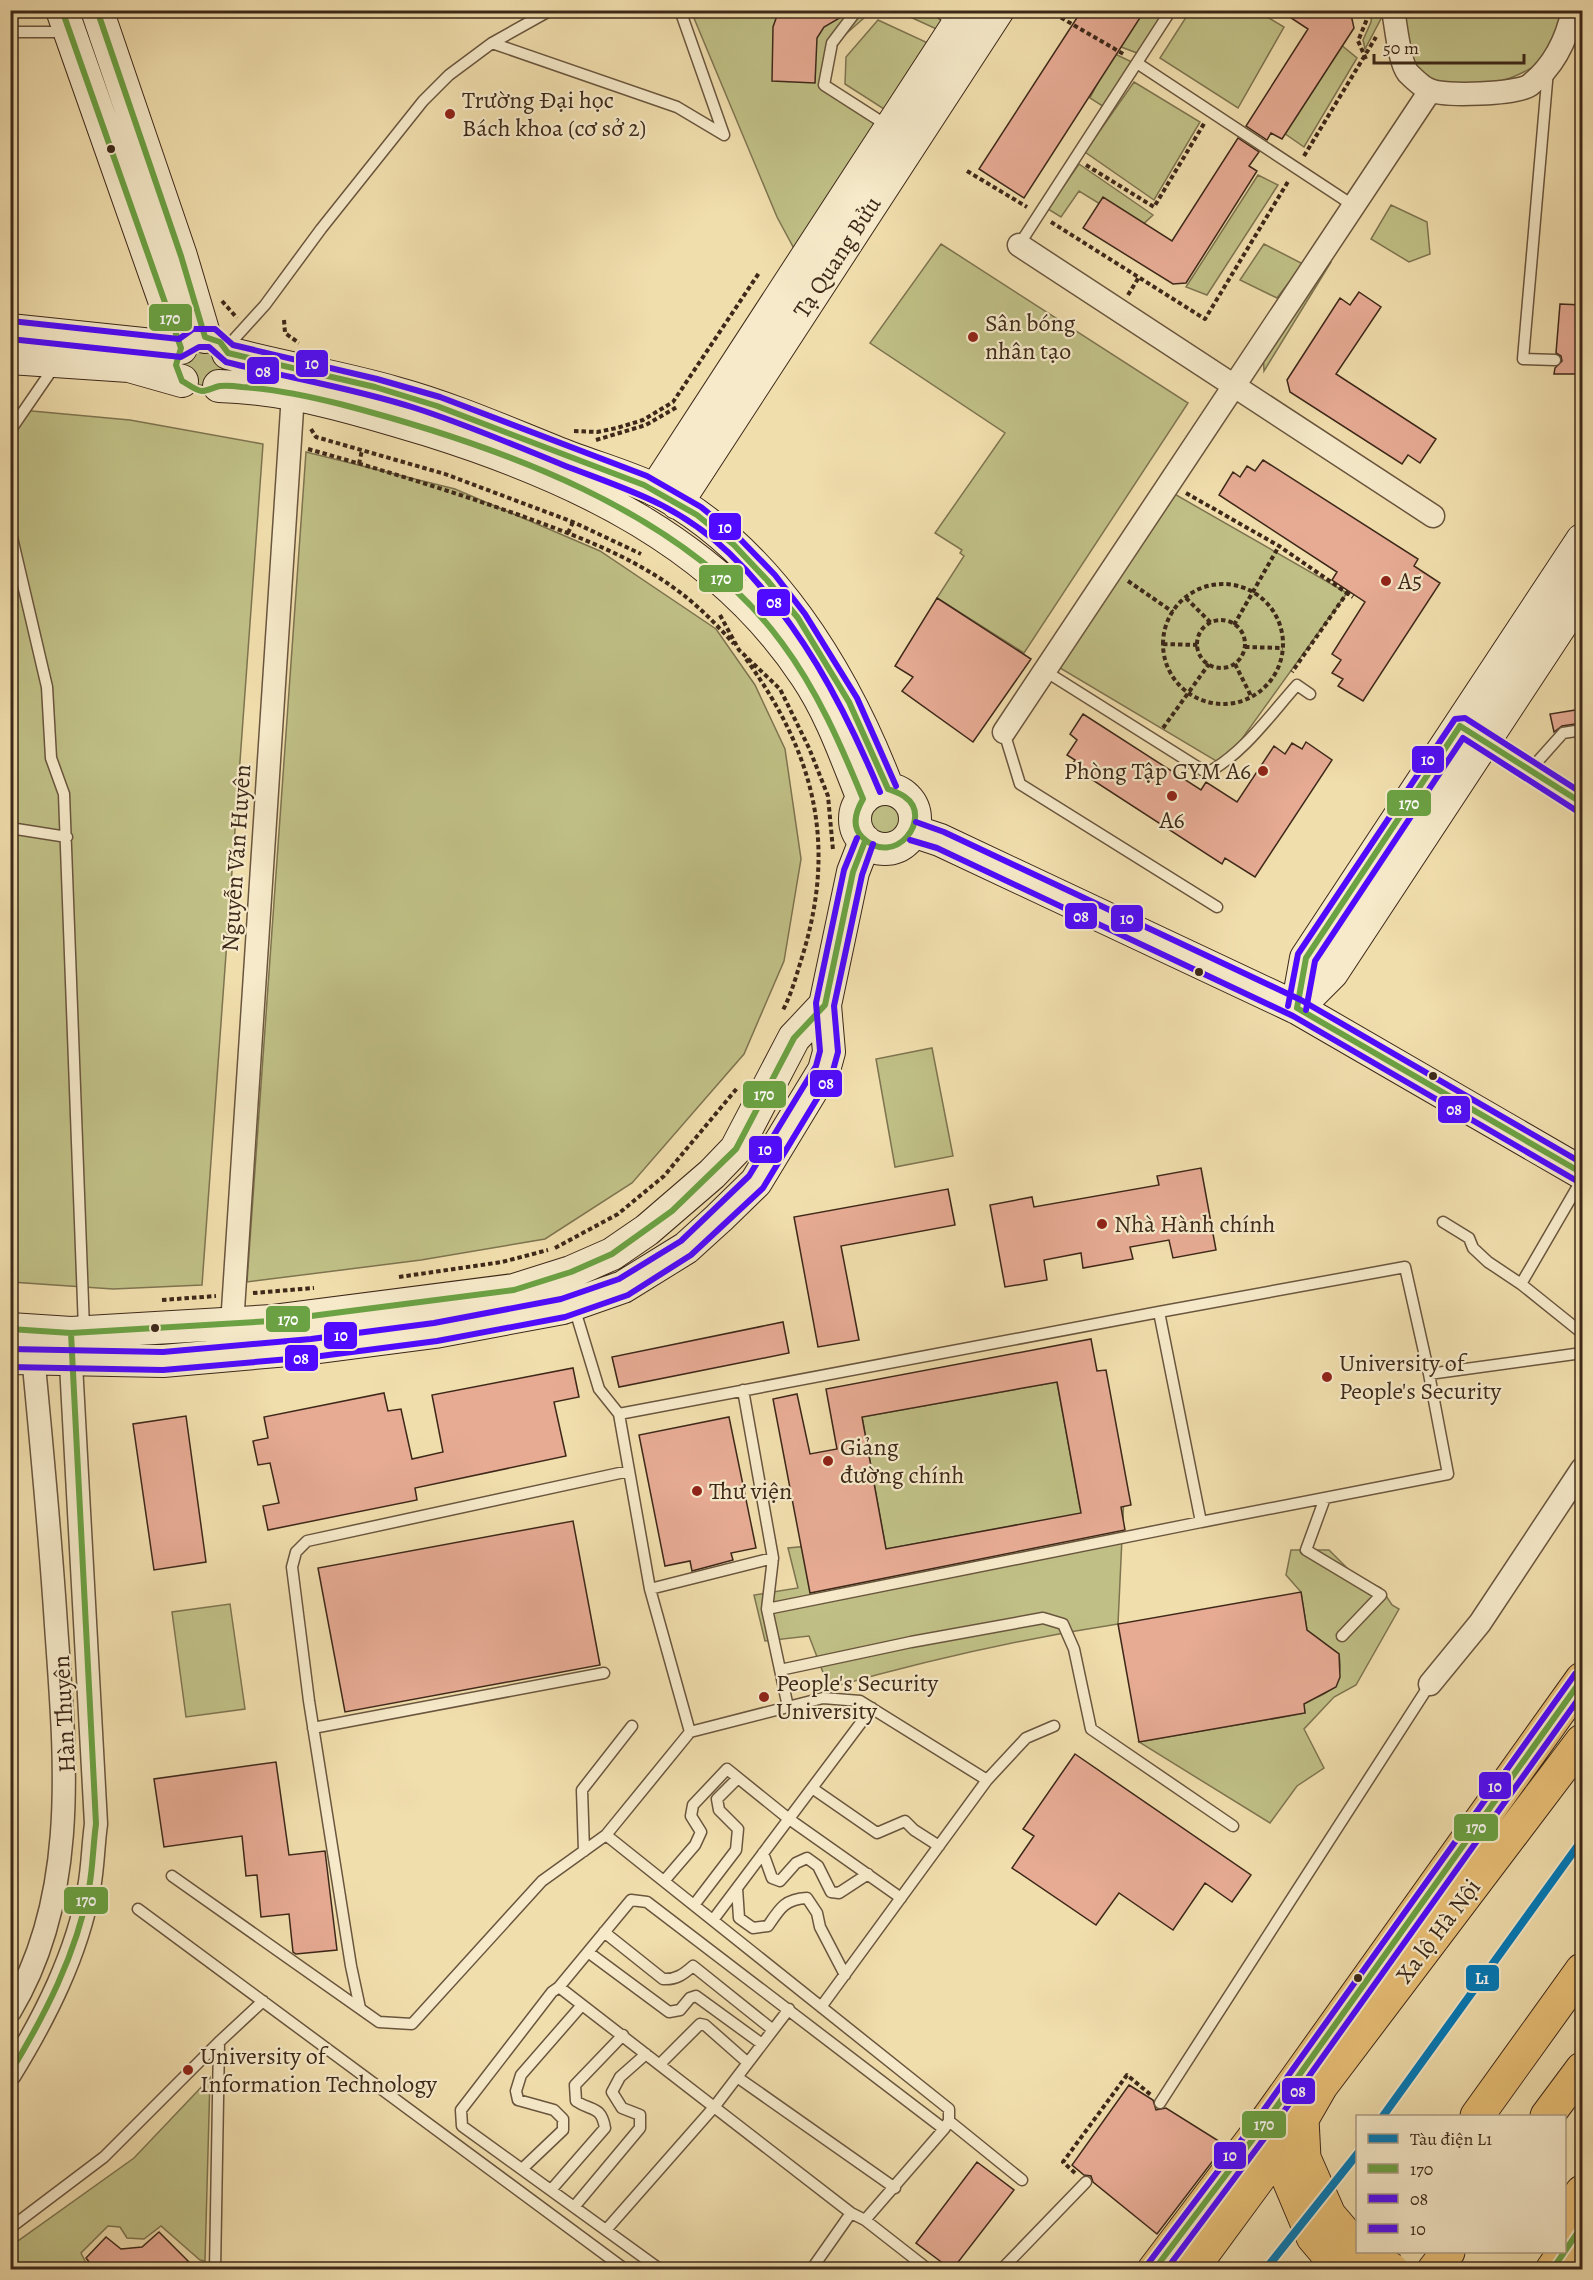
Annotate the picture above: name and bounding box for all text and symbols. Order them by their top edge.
scale bar [1374,27,1524,65]
text: 50 m [1383,36,1419,60]
place label: Trường Đại học Bách khoa (cơ sở 2) [462,84,646,144]
marker: Trường Đại học Bách khoa (cơ sở 2) [443,107,457,121]
unlabelled marker [105,143,117,155]
street label: Tạ Quang Bửu [786,190,888,324]
line badge: 170 [148,303,193,332]
place label: Sân bóng nhân tạo [985,307,1076,367]
text: 170 [160,308,180,330]
marker: Sân bóng nhân tạo [966,330,980,344]
line badge: 10 [295,349,329,378]
text: 10 [305,353,319,375]
line badge: 08 [246,356,280,385]
text: 08 [255,361,271,383]
line badge: 10 [708,512,742,541]
text: 10 [718,517,732,539]
line badge: 170 [698,564,744,593]
place label: A5 [1397,565,1422,597]
text: 170 [711,568,731,590]
marker: A5 [1379,574,1393,588]
line badge: 08 [756,588,791,617]
text: 08 [766,592,782,614]
line badge: 10 [1411,745,1445,774]
text: 10 [1421,749,1435,771]
place label: Phòng Tập GYM A6 [1064,755,1251,787]
street label: Nguyễn Văn Huyên [213,763,259,953]
marker: Phòng Tập GYM A6 [1256,764,1270,778]
marker: A6 [1165,789,1179,803]
line badge: 170 [1386,789,1432,817]
text: 170 [1399,793,1419,815]
place label: A6 [1158,804,1185,836]
line badge: 08 [1064,902,1098,930]
line badge: 10 [1110,904,1144,933]
text: 08 [1073,906,1089,928]
text: 10 [1120,908,1134,930]
unlabelled marker [1193,966,1205,978]
line badge: 08 [809,1069,843,1098]
unlabelled marker [1427,1070,1439,1082]
text: 08 [818,1073,834,1095]
line badge: 170 [742,1080,787,1109]
text: 170 [754,1084,774,1106]
line badge: 08 [1437,1095,1471,1124]
text: 08 [1446,1099,1462,1121]
line badge: 10 [748,1135,783,1164]
text: 10 [758,1139,772,1161]
place label: Nhà Hành chính [1114,1208,1275,1240]
marker: Nhà Hành chính [1095,1217,1109,1231]
line badge: 170 [265,1305,311,1333]
text: 170 [278,1309,298,1331]
line badge: 10 [323,1321,358,1350]
unlabelled marker [149,1322,161,1334]
text: 10 [334,1325,348,1347]
line badge: 08 [284,1344,319,1372]
place label: University of People's Security [1339,1347,1502,1407]
text: 08 [293,1348,309,1370]
marker: University of People's Security [1320,1370,1334,1384]
place label: Giảng đường chính [840,1431,964,1491]
marker: Giảng đường chính [821,1454,835,1468]
place label: Thư viện [709,1475,792,1507]
marker: Thư viện [690,1484,704,1498]
street label: Hàn Thuyên [45,1654,83,1774]
place label: People's Security University [776,1667,939,1727]
marker: People's Security University [757,1690,771,1704]
line badge: 10 [1478,1771,1512,1800]
text: 10 [1488,1776,1502,1798]
line badge: 170 [1453,1813,1499,1842]
text: 170 [1466,1817,1486,1839]
street label: Xa lộ Hà Nội [1388,1872,1488,1990]
line badge: 170 [63,1886,109,1915]
text: 170 [76,1890,96,1912]
line badge: L1 [1465,1964,1500,1992]
text: L1 [1475,1968,1489,1990]
unlabelled marker [1352,1972,1364,1984]
place label: University of Information Technology [200,2040,437,2100]
marker: University of Information Technology [181,2063,195,2077]
line badge: 08 [1281,2077,1316,2105]
text: 08 [1290,2081,1306,2103]
line badge: 170 [1241,2110,1287,2139]
text: 170 [1254,2114,1274,2136]
legend [1356,2115,1566,2253]
text: Tàu điện L1 [1410,2127,1492,2151]
line badge: 10 [1213,2141,1247,2170]
text: 10 [1223,2145,1237,2167]
text: 170 [1410,2157,1433,2181]
text: 08 [1410,2187,1428,2211]
text: 10 [1410,2217,1426,2241]

